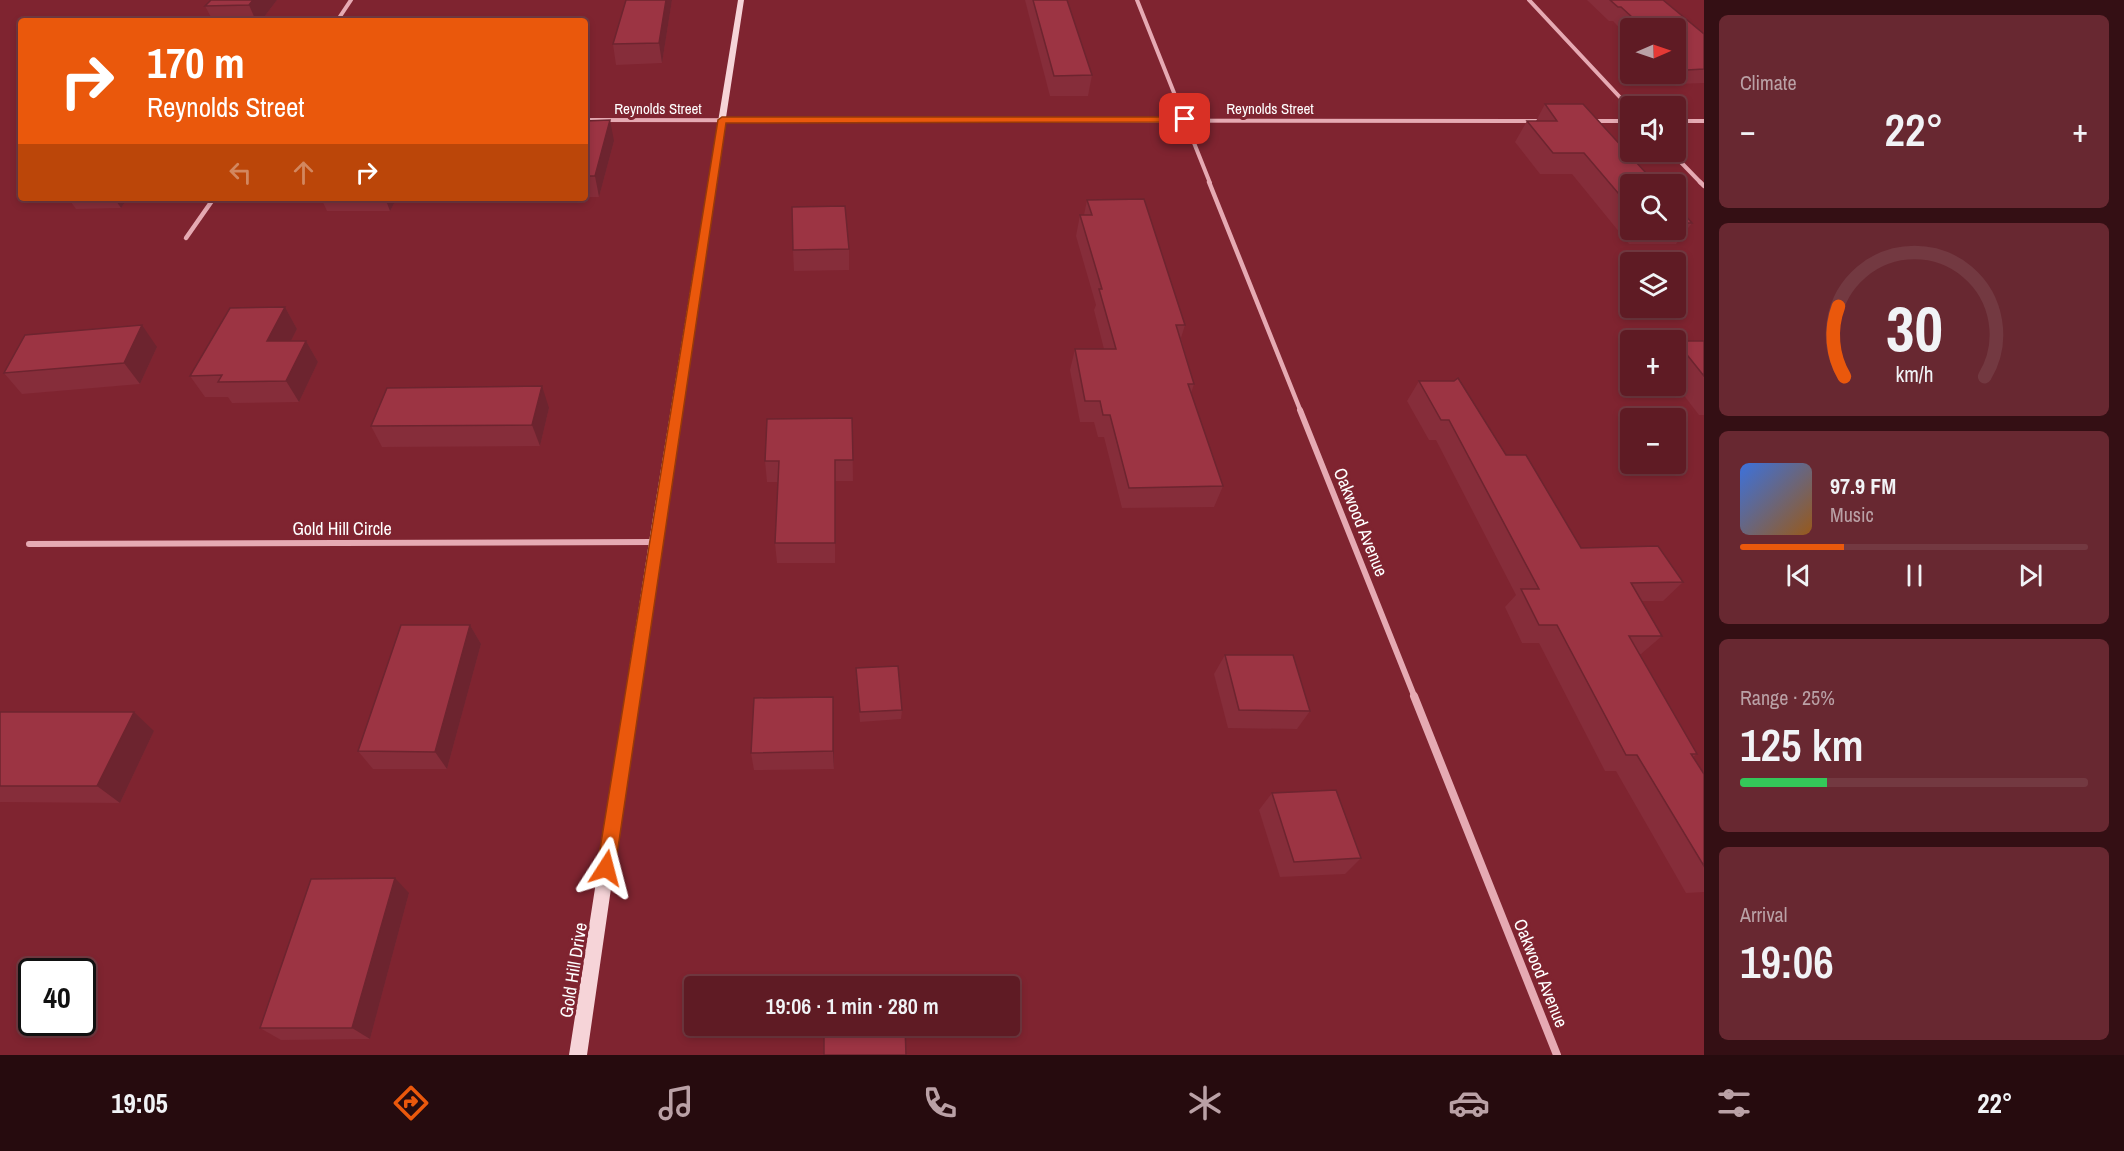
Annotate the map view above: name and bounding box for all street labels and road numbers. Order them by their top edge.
street label: Reynolds Street [614,98,702,119]
street label: Reynolds Street [1226,98,1314,119]
street label: Oakwood Avenue [1328,464,1394,580]
street label: Gold Hill Circle [292,516,392,541]
street label: Oakwood Avenue [1508,915,1574,1031]
street label: Gold Hill Drive [553,921,593,1019]

